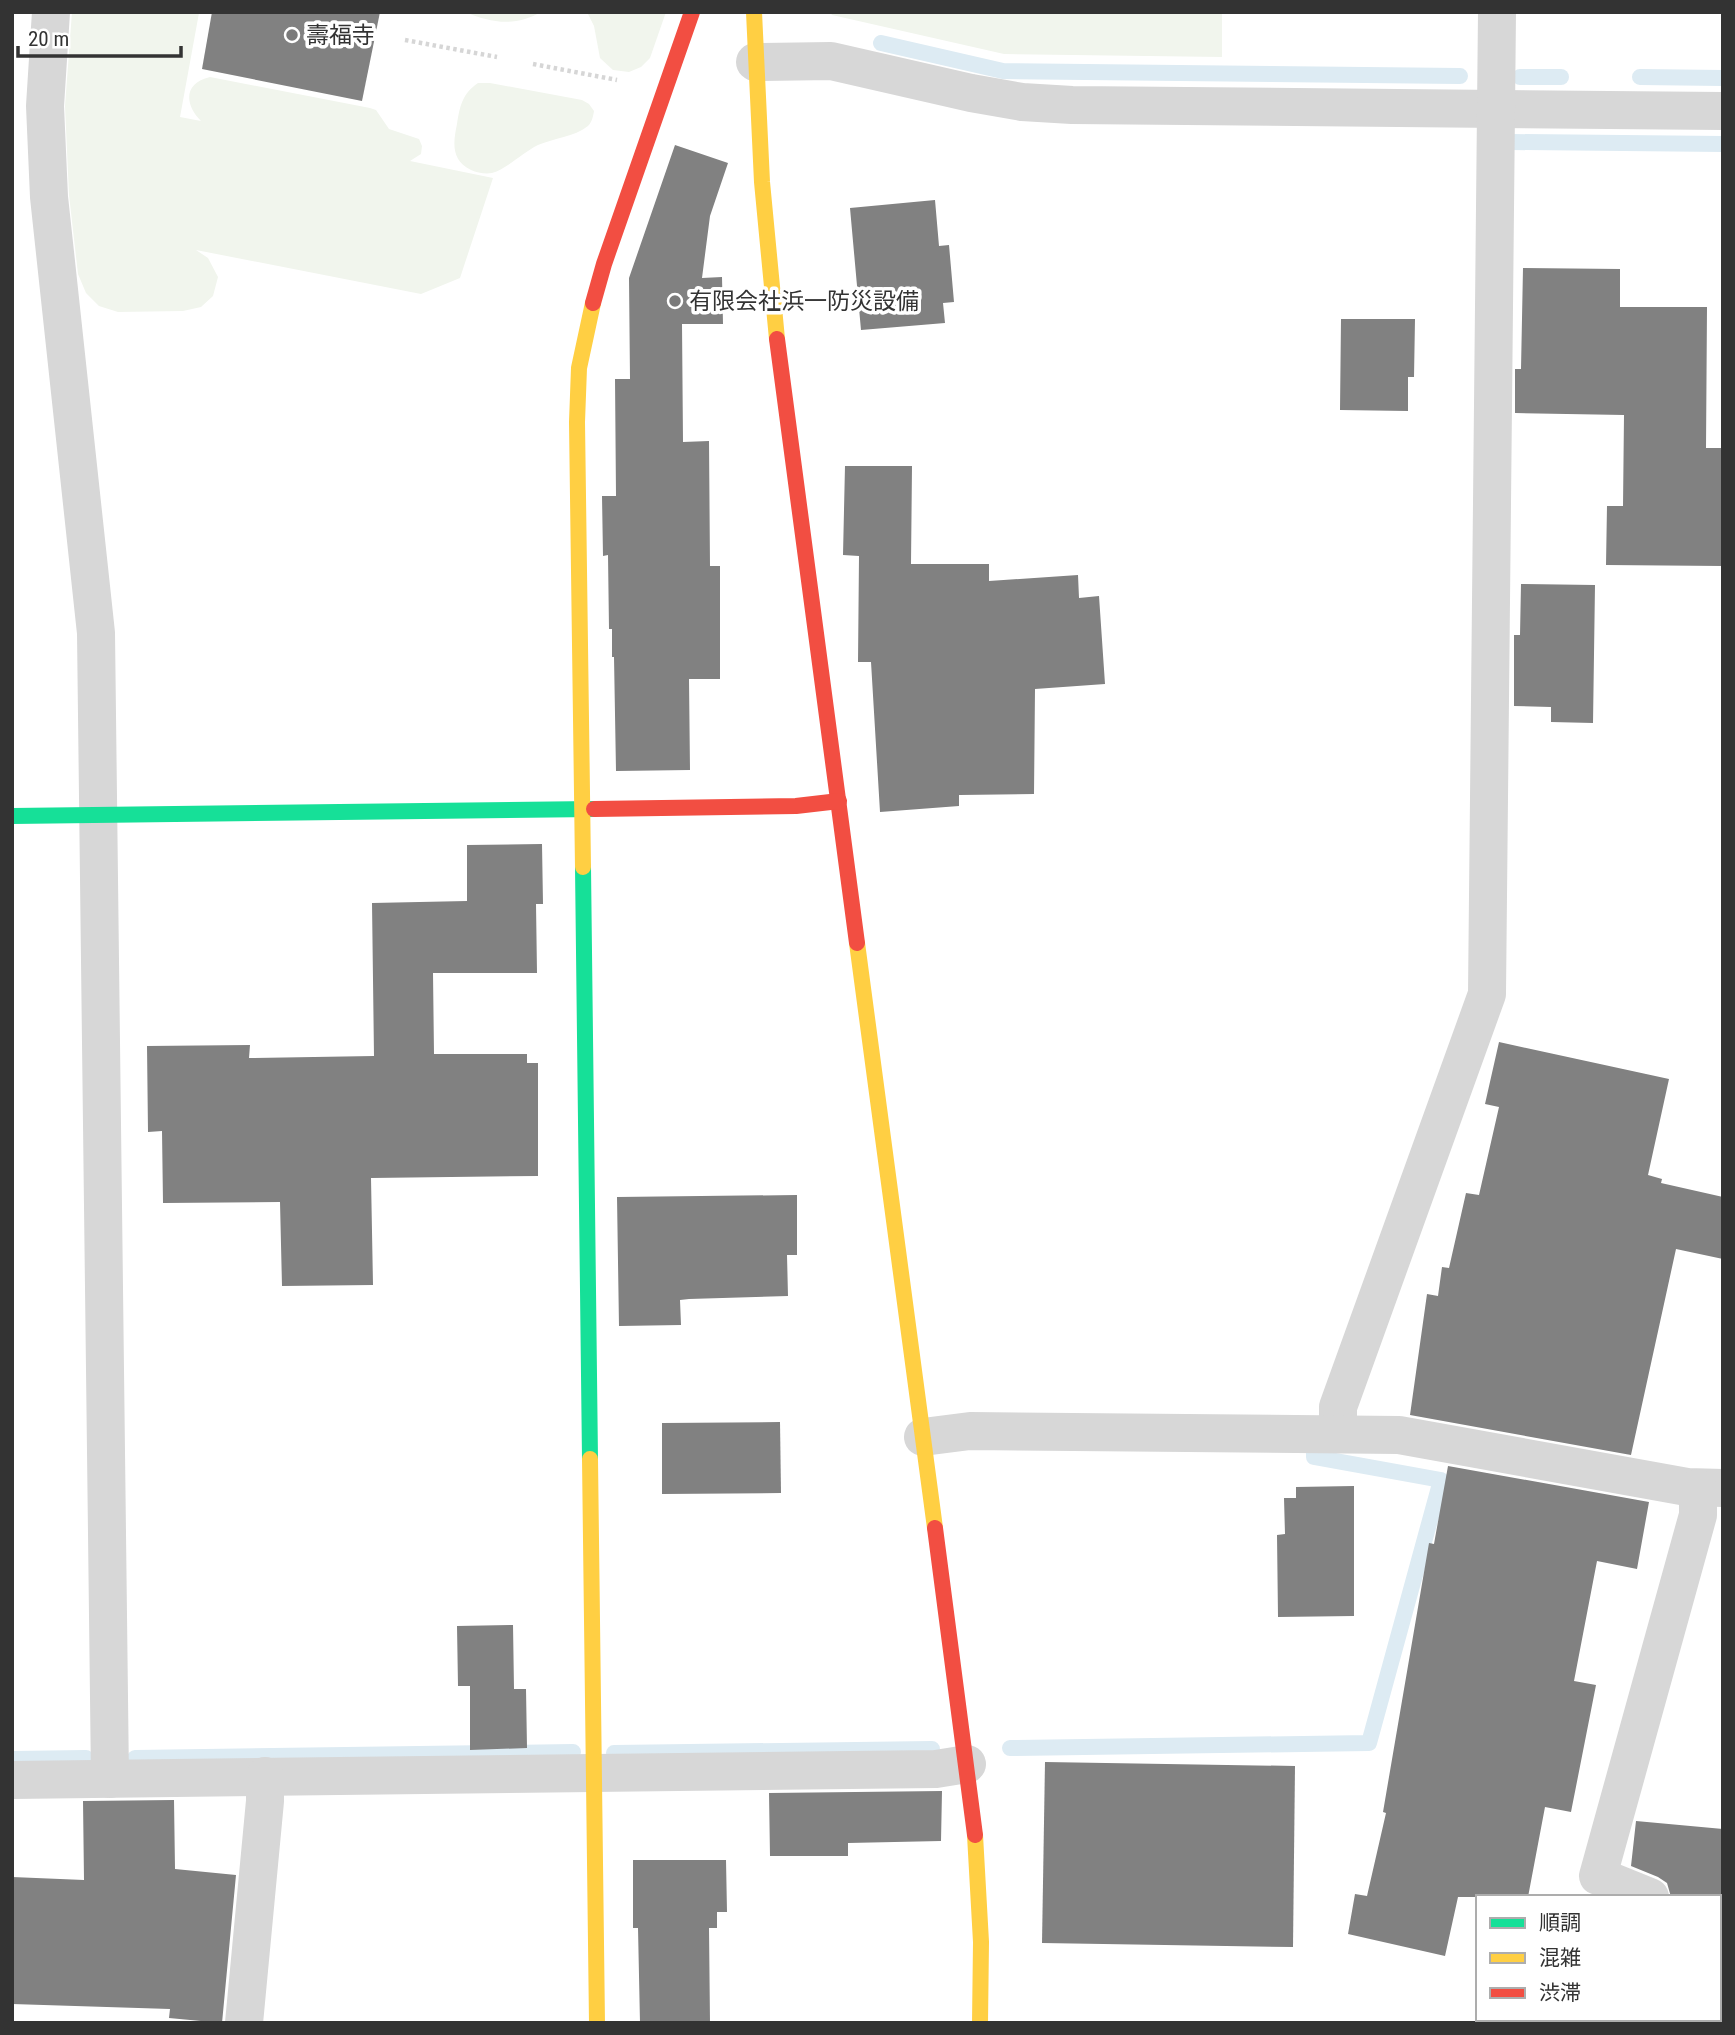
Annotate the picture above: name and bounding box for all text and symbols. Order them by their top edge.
scale bar [18,14,180,58]
place label: 壽福寺 [306,22,375,49]
text: 20 m [28,27,69,51]
marker: 壽福寺 [284,27,300,43]
place label: 有限会社浜一防災設備 [689,288,919,315]
marker: 有限会社浜一防災設備 [667,293,683,309]
legend [1476,1895,1721,2021]
text: 順調 [1539,1911,1581,1935]
text: 混雑 [1539,1946,1581,1970]
text: 渋滞 [1539,1981,1581,2005]

